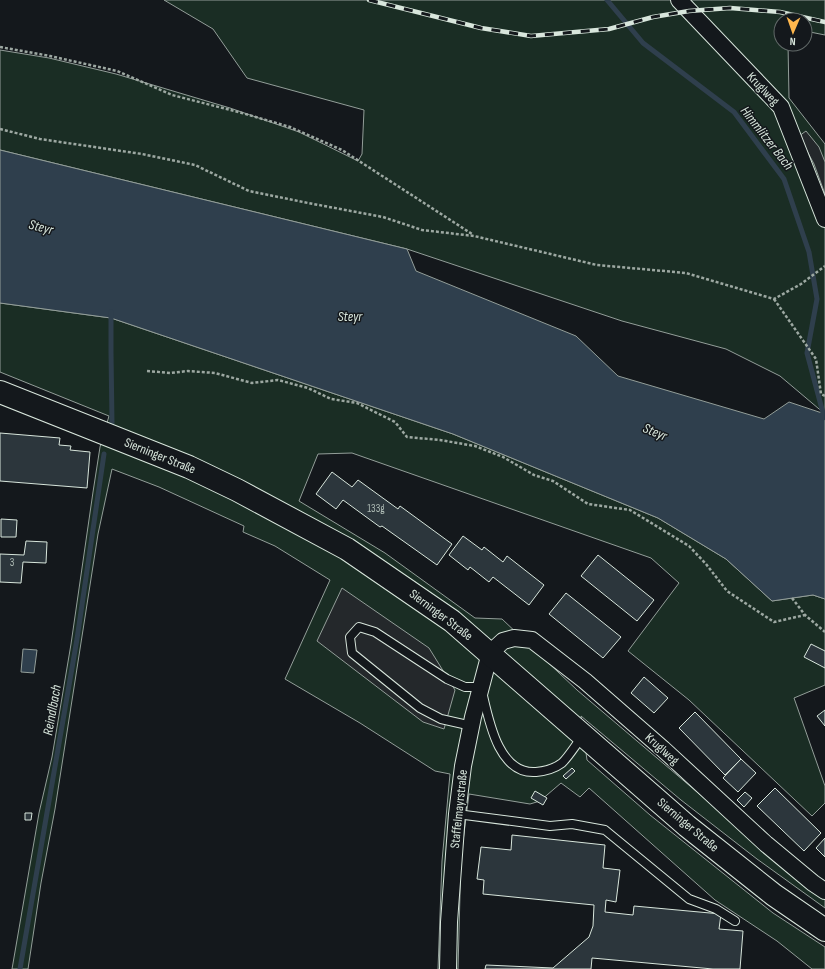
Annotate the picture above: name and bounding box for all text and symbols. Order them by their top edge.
north arrow [773,12,813,52]
text: N [789,35,796,48]
street label: Kruglweg [743,69,783,109]
water label: Himmlitzer Bach [737,103,797,173]
water label: Steyr [27,216,56,239]
water label: Steyr [338,308,363,325]
water label: Steyr [640,420,671,445]
street label: Sierninger Straße [122,434,198,478]
house number: 133g [367,502,385,515]
house number: 3 [10,556,15,569]
street label: Sierninger Straße [406,586,476,644]
water label: Reindlbach [39,683,65,737]
street label: Kruglweg [642,730,682,768]
street label: Staffelmayrstraße [447,769,471,849]
street label: Sierninger Straße [654,795,722,855]

